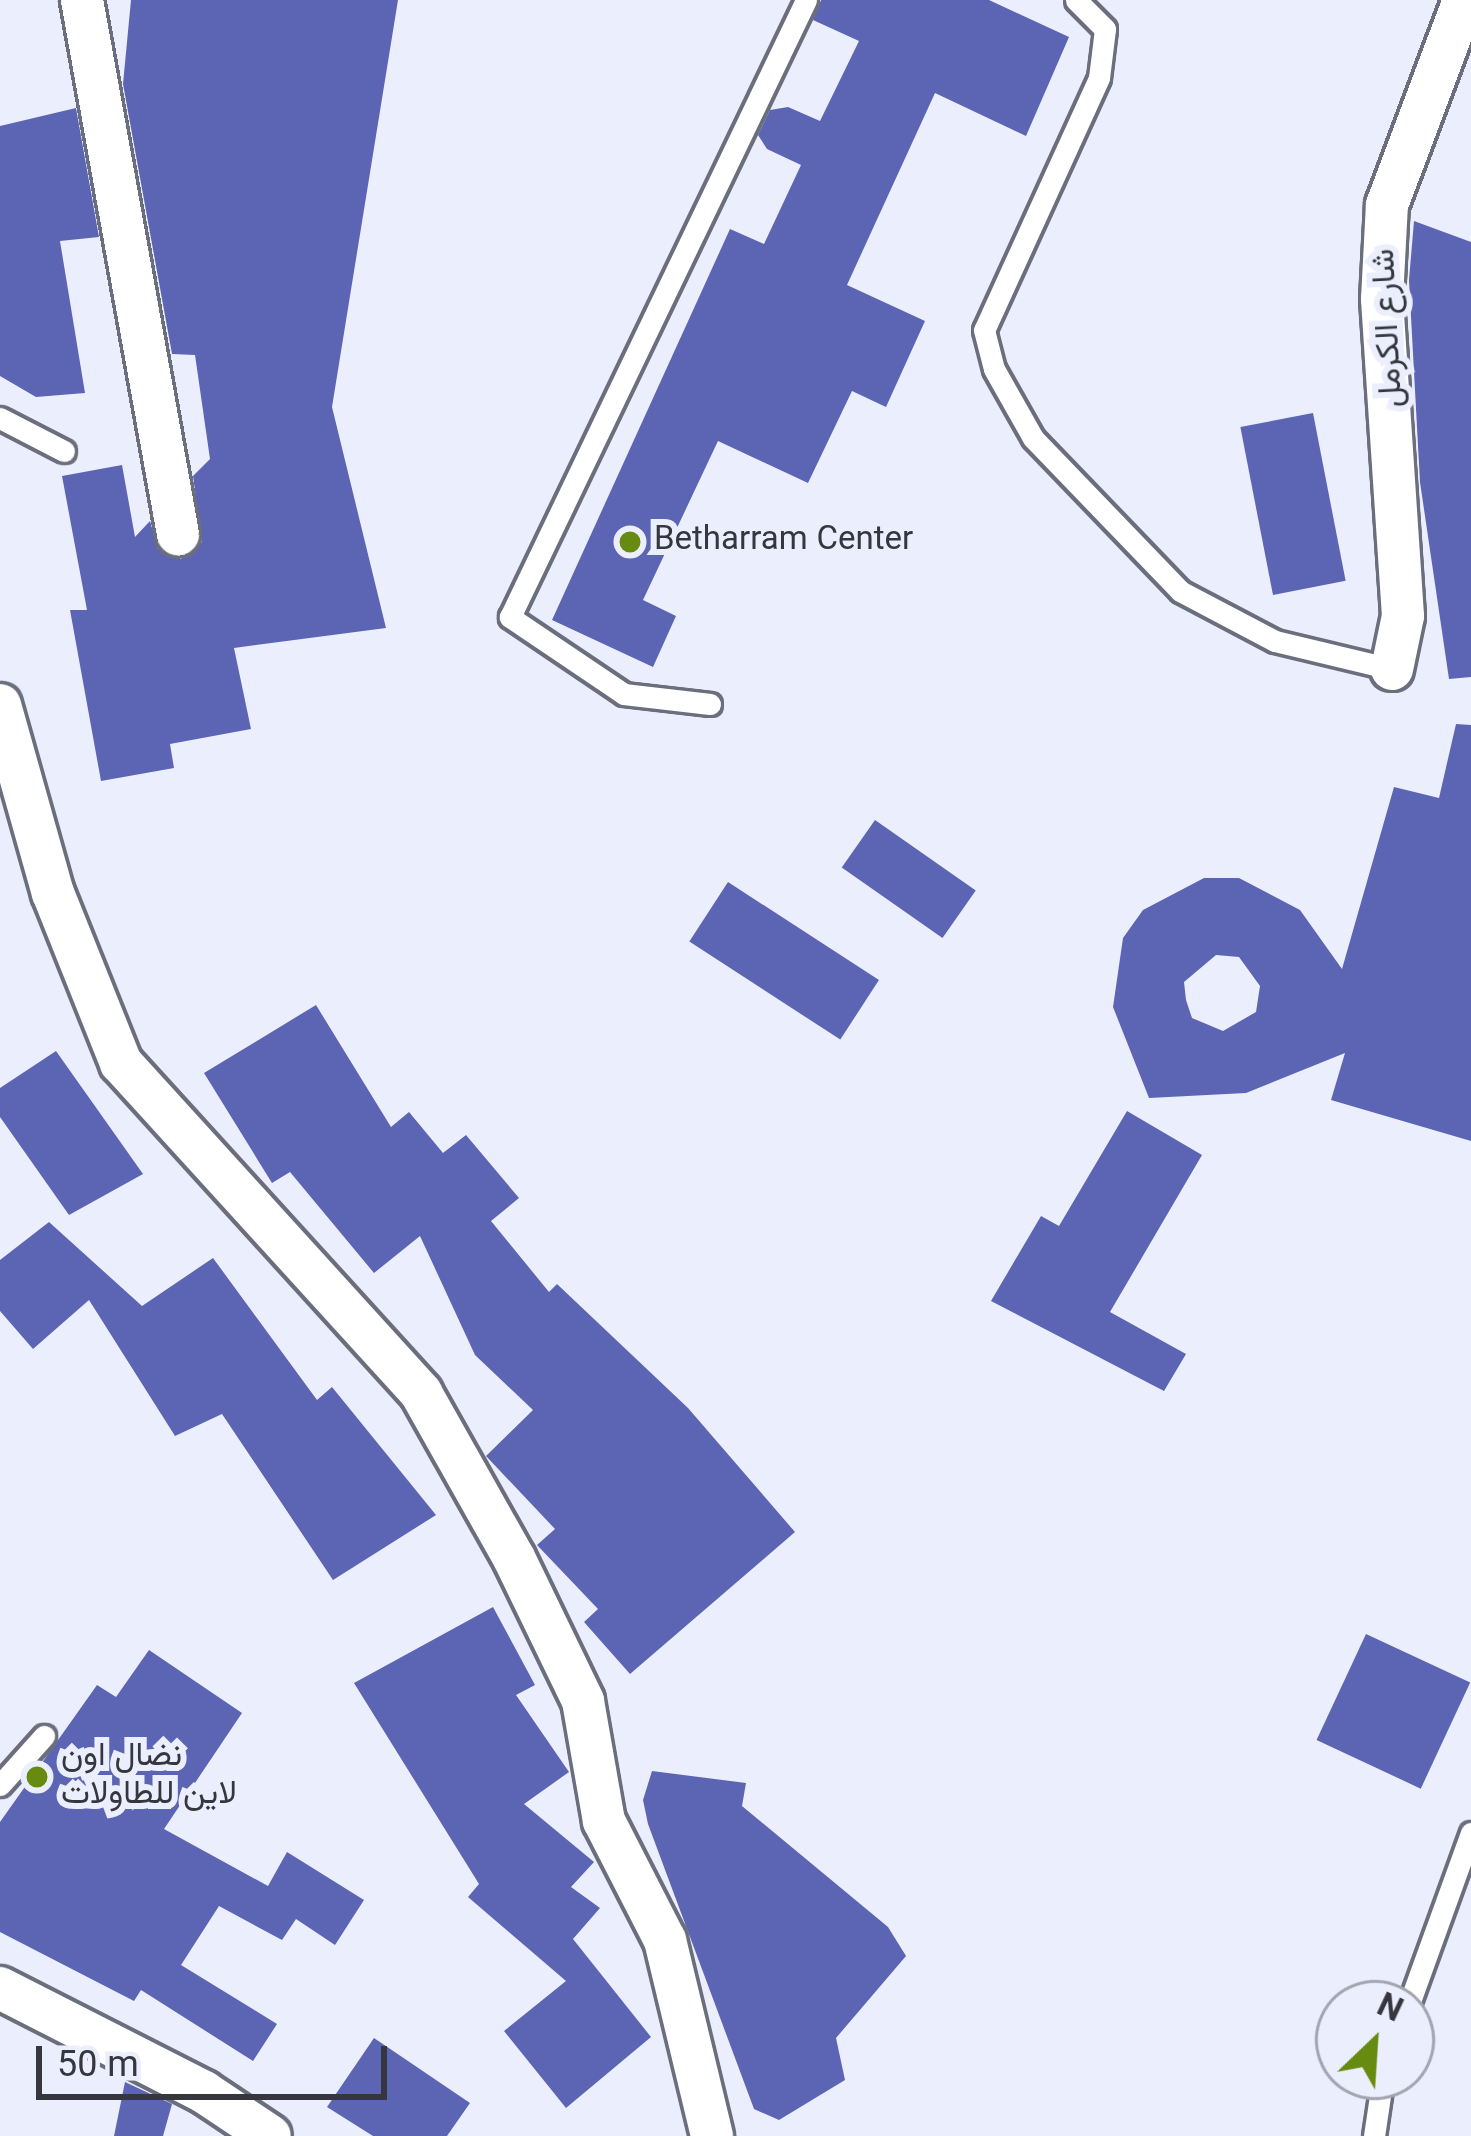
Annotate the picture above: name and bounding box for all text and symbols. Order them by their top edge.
street label: شارع الكرمل [1366,248,1414,408]
place label: Betharram Center [654,522,913,562]
marker: Betharram Center [617,529,643,555]
place label: نضال اون لاين للطاولات [61,1738,237,1816]
marker: نضال اون لاين للطاولات [24,1764,50,1790]
north arrow [1315,1980,1435,2100]
text: N [1367,1982,1410,2039]
scale bar [42,2022,393,2096]
text: 50 m [57,2039,139,2095]

